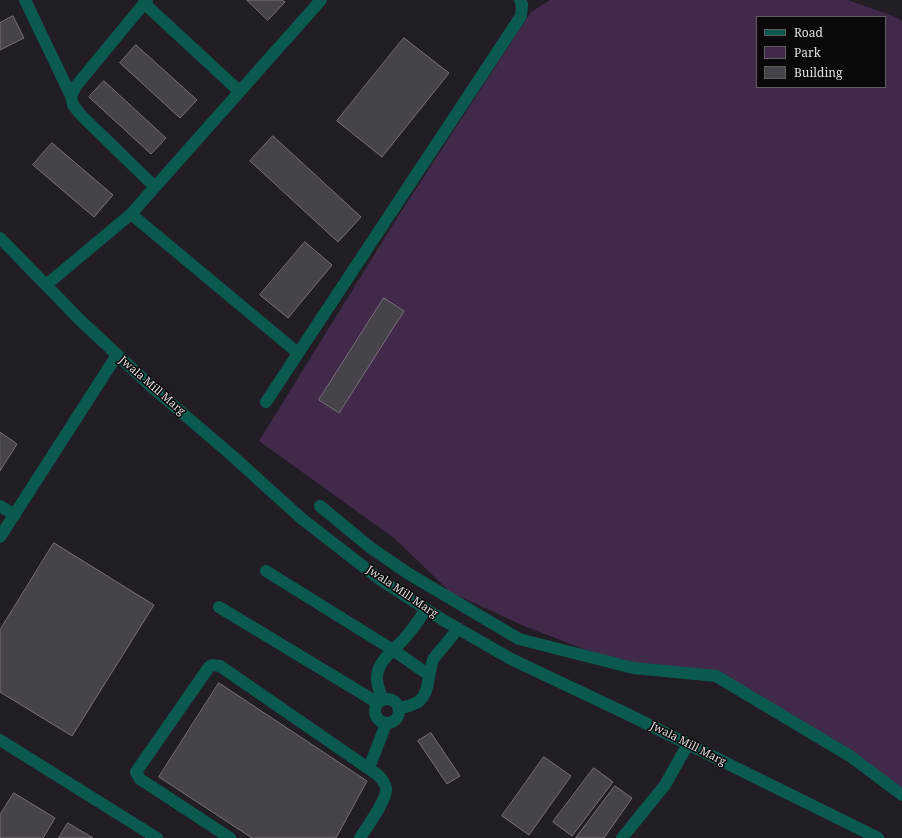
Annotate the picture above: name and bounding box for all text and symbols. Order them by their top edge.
legend [756,16,886,88]
text: Road [794,24,823,41]
text: Park [794,44,821,61]
text: Building [794,64,842,81]
street label: Jwala Mill Marg [116,354,188,418]
street label: Jwala Mill Marg [364,563,440,621]
street label: Jwala Mill Marg [648,719,728,769]

